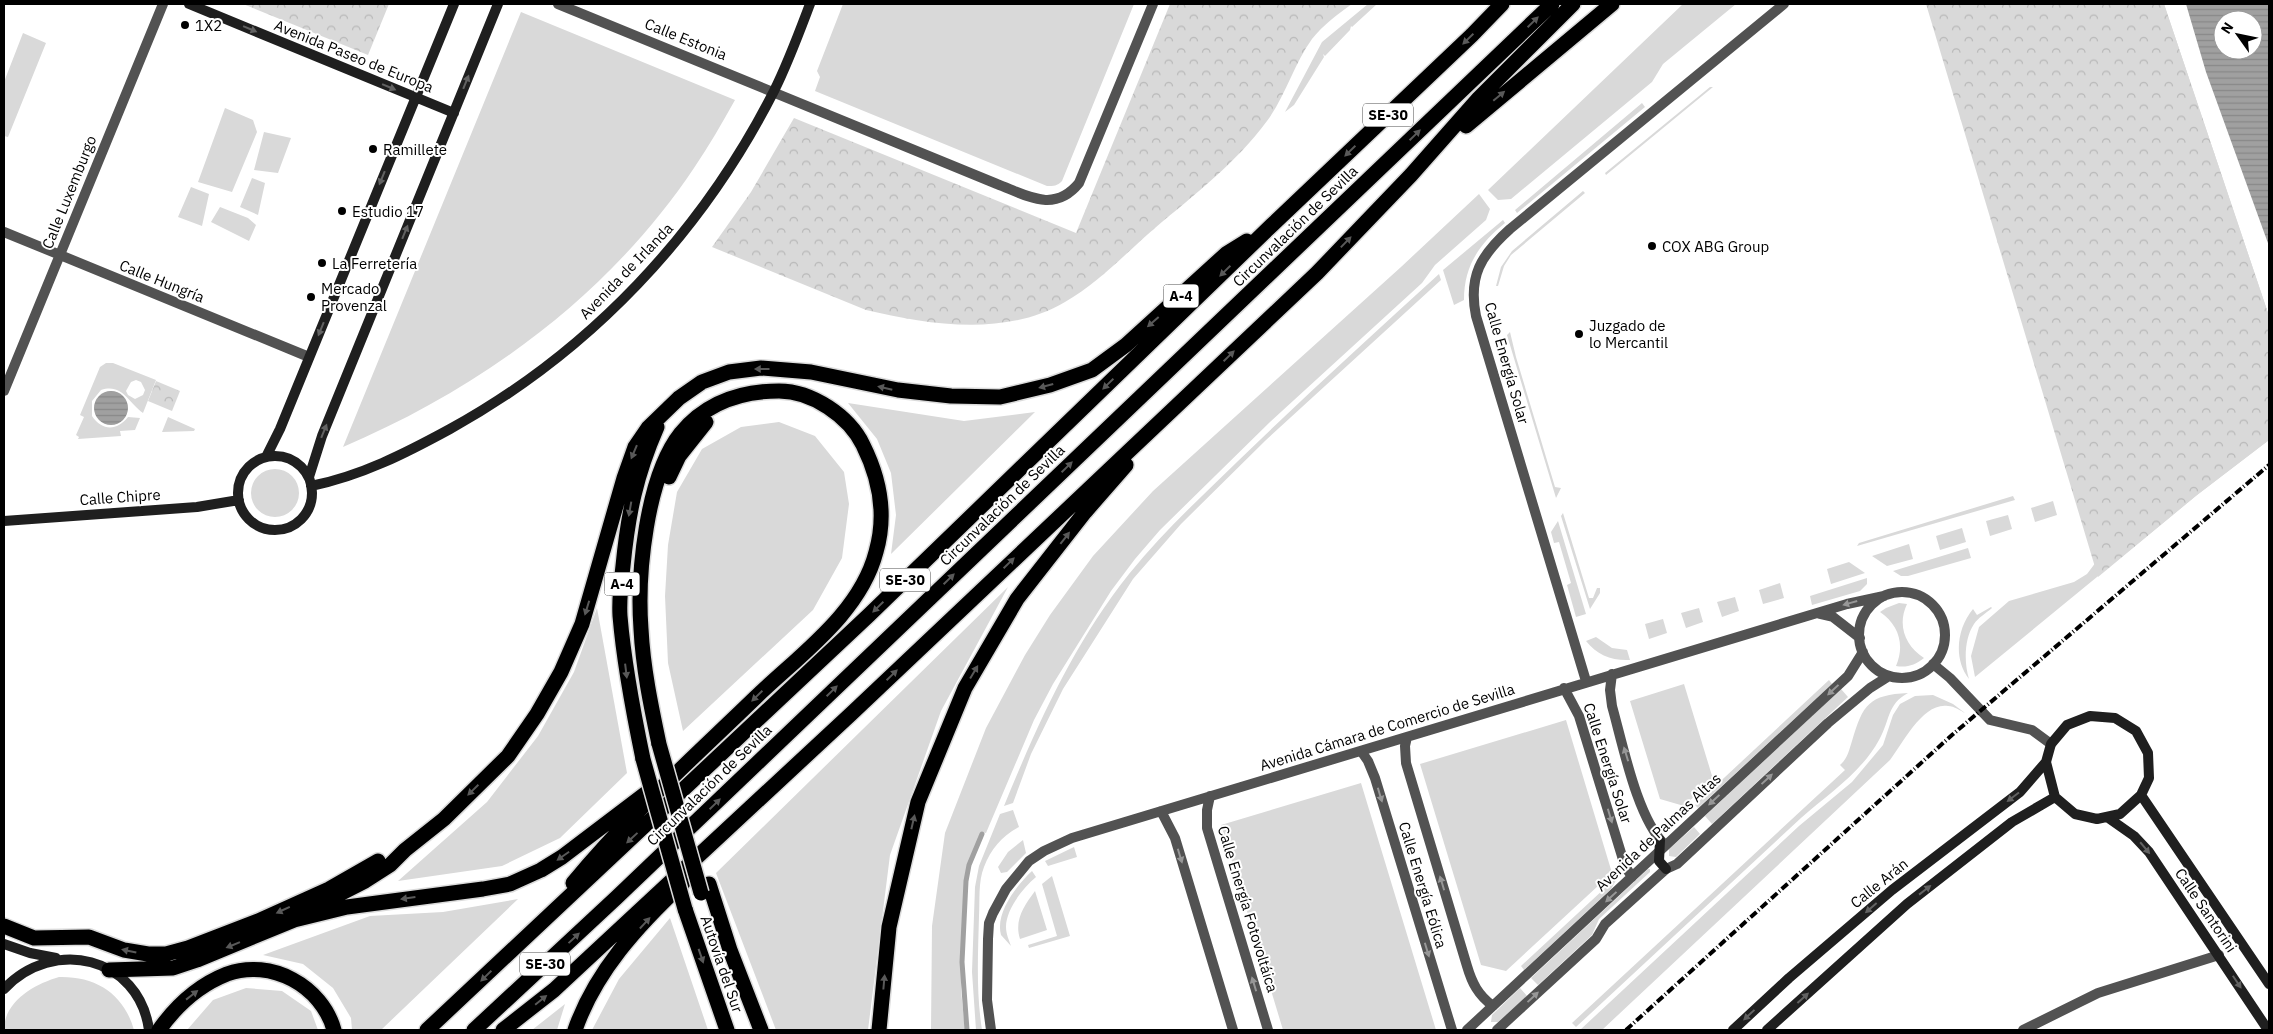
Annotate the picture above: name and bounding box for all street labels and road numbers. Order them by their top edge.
street label: Calle Estonia [642,14,730,64]
street label: Avenida Paseo de Europa [272,15,436,97]
road number: SE-30 [1363,104,1413,126]
street label: Calle Luxemburgo [38,133,100,251]
street label: Circunvalación de Sevilla [1228,161,1362,291]
street label: Avenida de Irlanda [575,219,677,323]
street label: Calle Hungría [117,255,207,307]
road number: A-4 [1164,284,1198,308]
street label: Calle Energía Solar [1481,300,1534,427]
street label: Circunvalación de Sevilla [935,440,1069,570]
street label: Calle Chipre [79,485,161,509]
road number: SE-30 [880,568,930,592]
road number: A-4 [604,572,640,596]
street label: Avenida Cámara de Comercio de Sevilla [1257,679,1517,775]
street label: Calle Energía Solar [1580,700,1637,826]
street label: Circunvalación de Sevilla [642,720,776,850]
street label: Avenida de Palmas Altas [1591,769,1725,895]
street label: Calle Energía Eólica [1395,819,1451,951]
street label: Calle Energía Fotovoltáica [1214,823,1282,995]
street label: Calle Arán [1846,854,1912,912]
street label: Calle Santorini [2171,864,2241,956]
street label: Autovía del Sur [696,913,748,1016]
road number: SE-30 [520,952,570,976]

